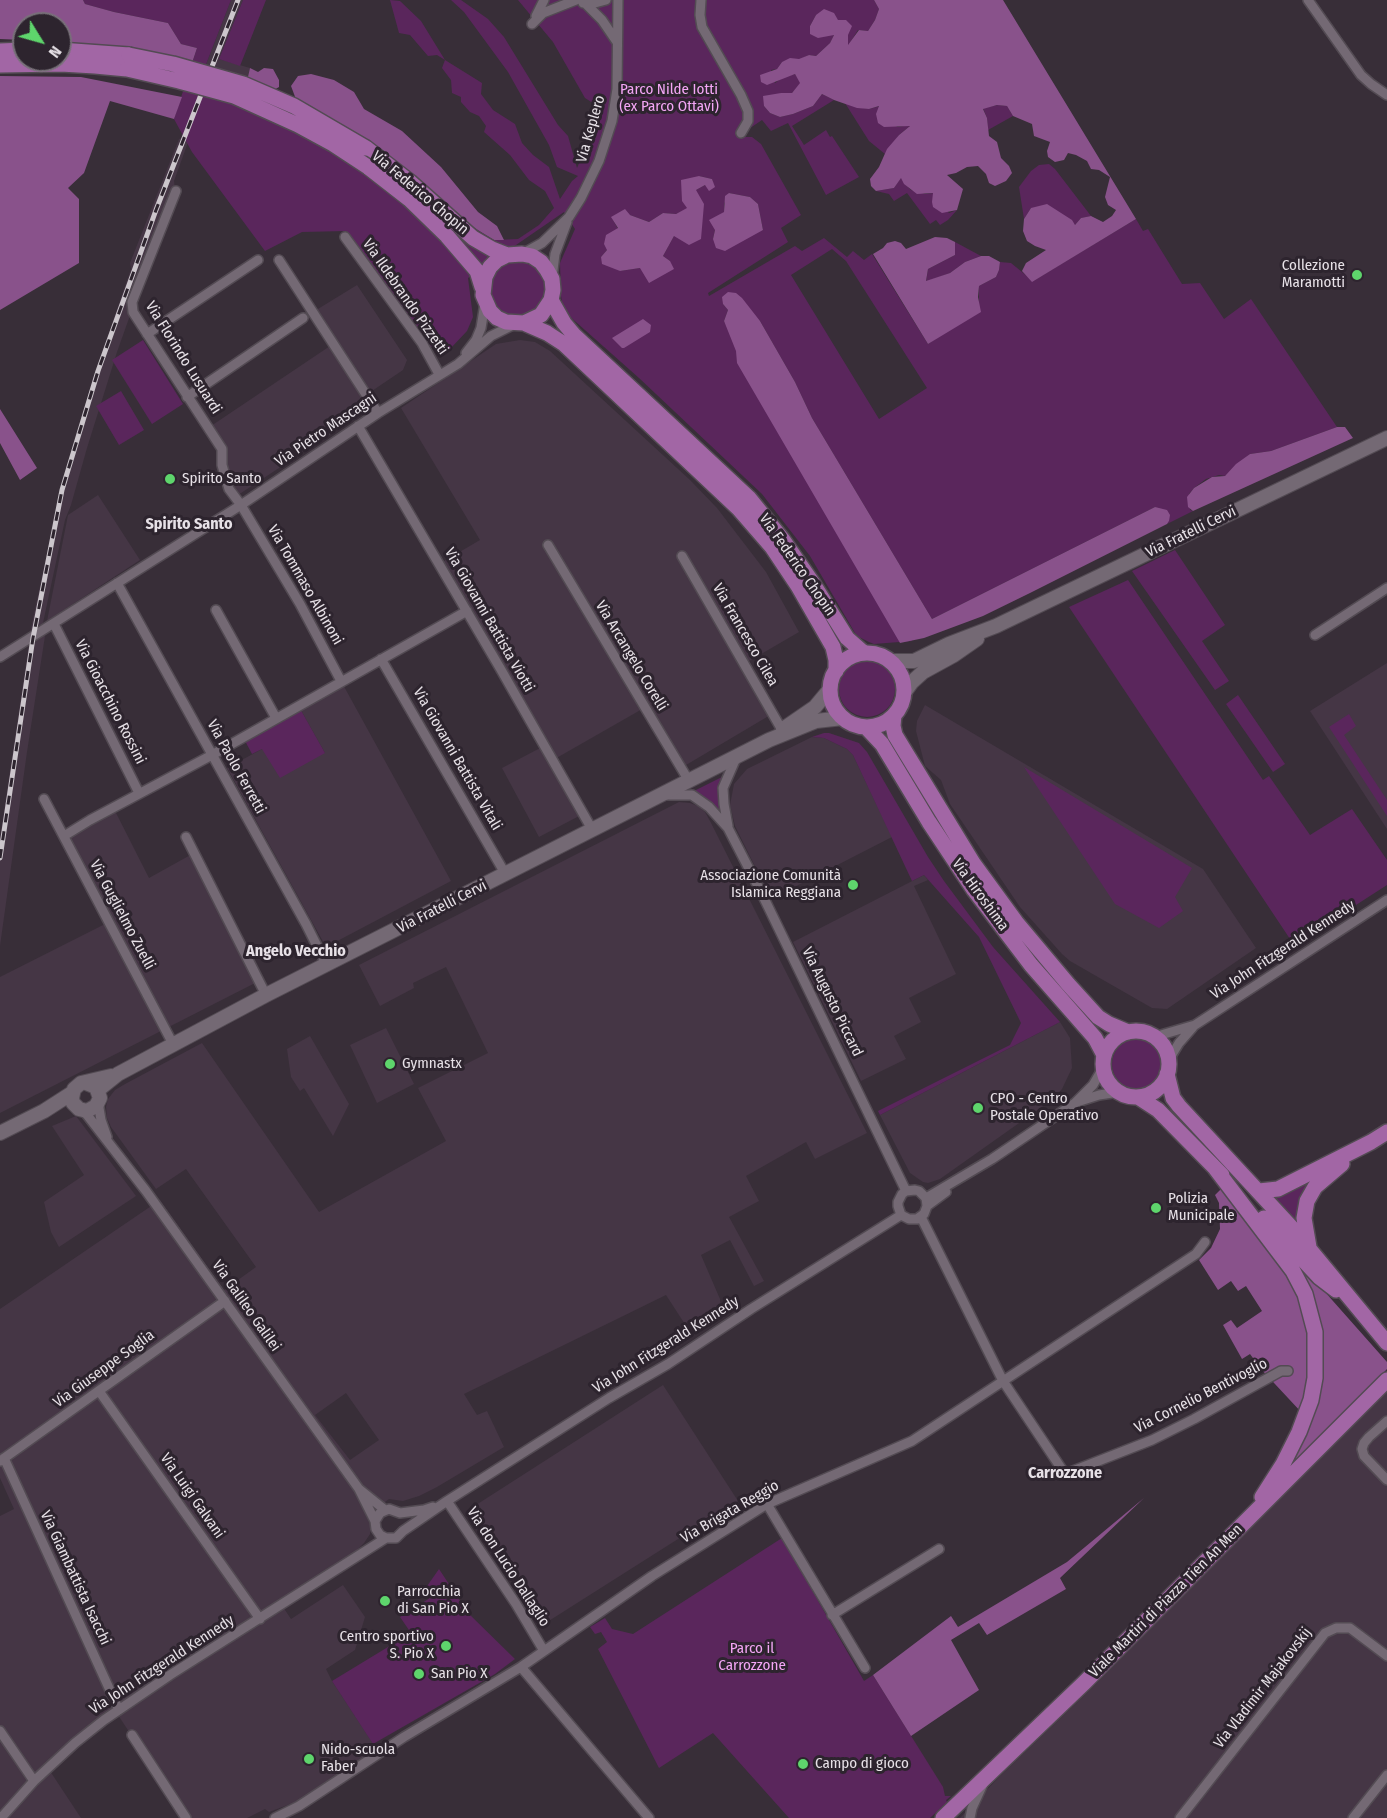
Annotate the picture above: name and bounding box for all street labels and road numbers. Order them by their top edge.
street label: Via Keplero [573,93,609,165]
street label: Via Federico Chopin [368,147,472,239]
street label: Via Ildebrando Pizzetti [358,236,452,358]
street label: Via Florindo Lusuardi [141,298,225,418]
street label: Via Pietro Mascagni [272,389,380,471]
street label: Via Fratelli Cervi [1143,502,1239,562]
street label: Via Federico Chopin [755,510,839,620]
street label: Via Tommaso Albinoni [263,522,347,648]
street label: Via Giovanni Battista Viotti [440,545,538,695]
street label: Via Francesco Cilea [708,580,782,690]
street label: Via Arcangelo Corelli [591,598,671,714]
street label: Via Gioacchino Rossini [71,637,149,767]
street label: Via Giovanni Battista Vitali [409,684,505,834]
street label: Via Paolo Ferretti [203,717,269,817]
street label: Via Hiroshima [948,855,1012,935]
street label: Via Guglielmo Zuelli [86,857,158,973]
street label: Via Fratelli Cervi [394,877,490,937]
street label: Via John Fitzgerald Kennedy [1207,896,1359,1004]
street label: Via Augusto Piccard [798,944,866,1060]
street label: Via Galileo Galilei [208,1257,284,1355]
street label: Via John Fitzgerald Kennedy [590,1293,742,1397]
street label: Via Giuseppe Soglia [50,1326,158,1412]
street label: Via Cornelio Bentivoglio [1132,1355,1270,1437]
street label: Via Luigi Galvani [156,1450,228,1542]
street label: Via Brigata Reggio [678,1477,782,1547]
street label: Via don Lucio Dallaglio [463,1504,553,1630]
street label: Via Giambattista Isacchi [36,1508,114,1648]
street label: Viale Martiri di Piazza Tien An Men [1086,1521,1246,1681]
street label: Via John Fitzgerald Kennedy [86,1611,238,1719]
street label: Via Vladimir Majakovskij [1210,1624,1316,1752]

